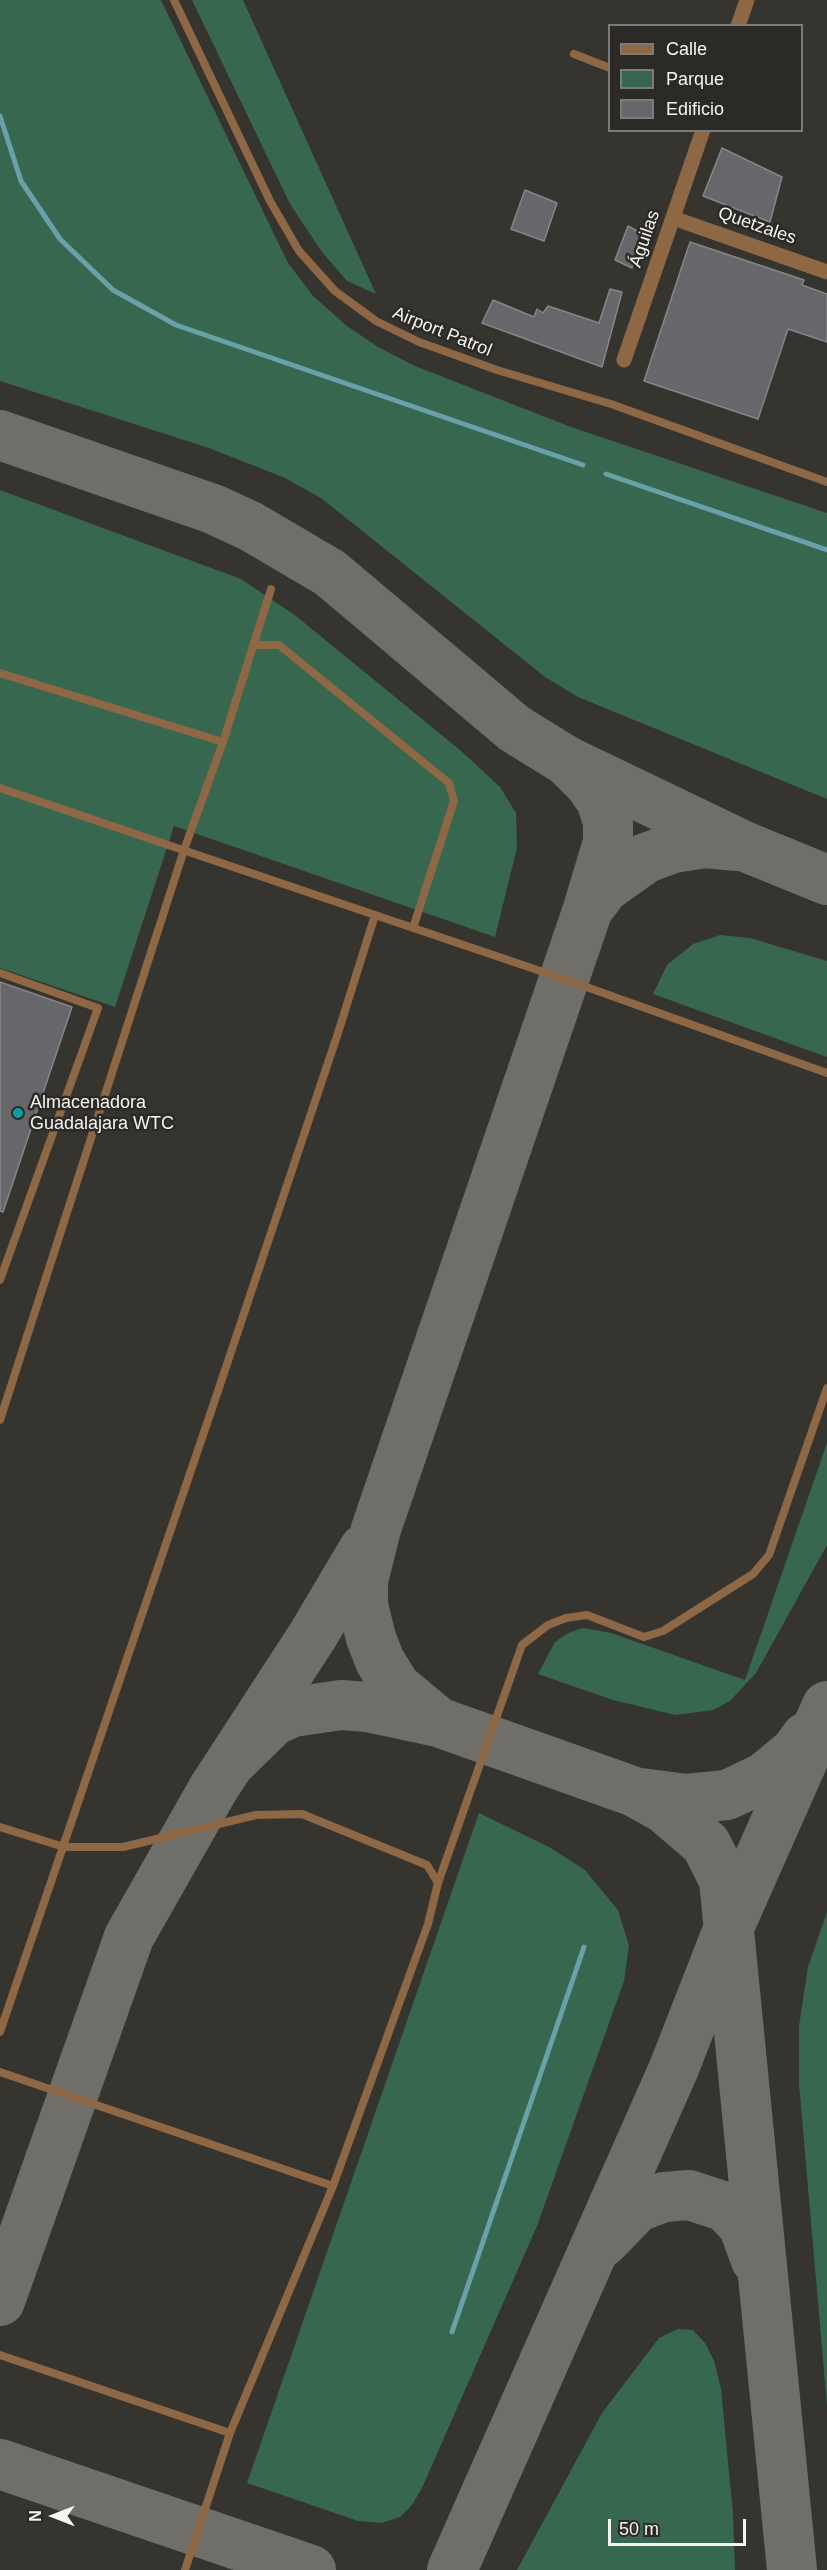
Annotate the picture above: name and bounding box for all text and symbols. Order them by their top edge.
legend [608,24,803,132]
text: Calle [666,39,707,59]
text: Parque [666,69,724,89]
text: Edificio [666,99,724,119]
street label: Quetzales [715,203,799,249]
street label: Águilas [625,208,665,270]
street label: Airport Patrol [389,302,495,362]
place label: Almacenadora Guadalajara WTC [30,1092,174,1134]
marker: Almacenadora Guadalajara WTC [11,1106,25,1120]
north arrow [24,2486,84,2546]
scale bar [611,2507,749,2545]
text: N [27,2510,44,2522]
text: 50 m [619,2519,659,2539]

